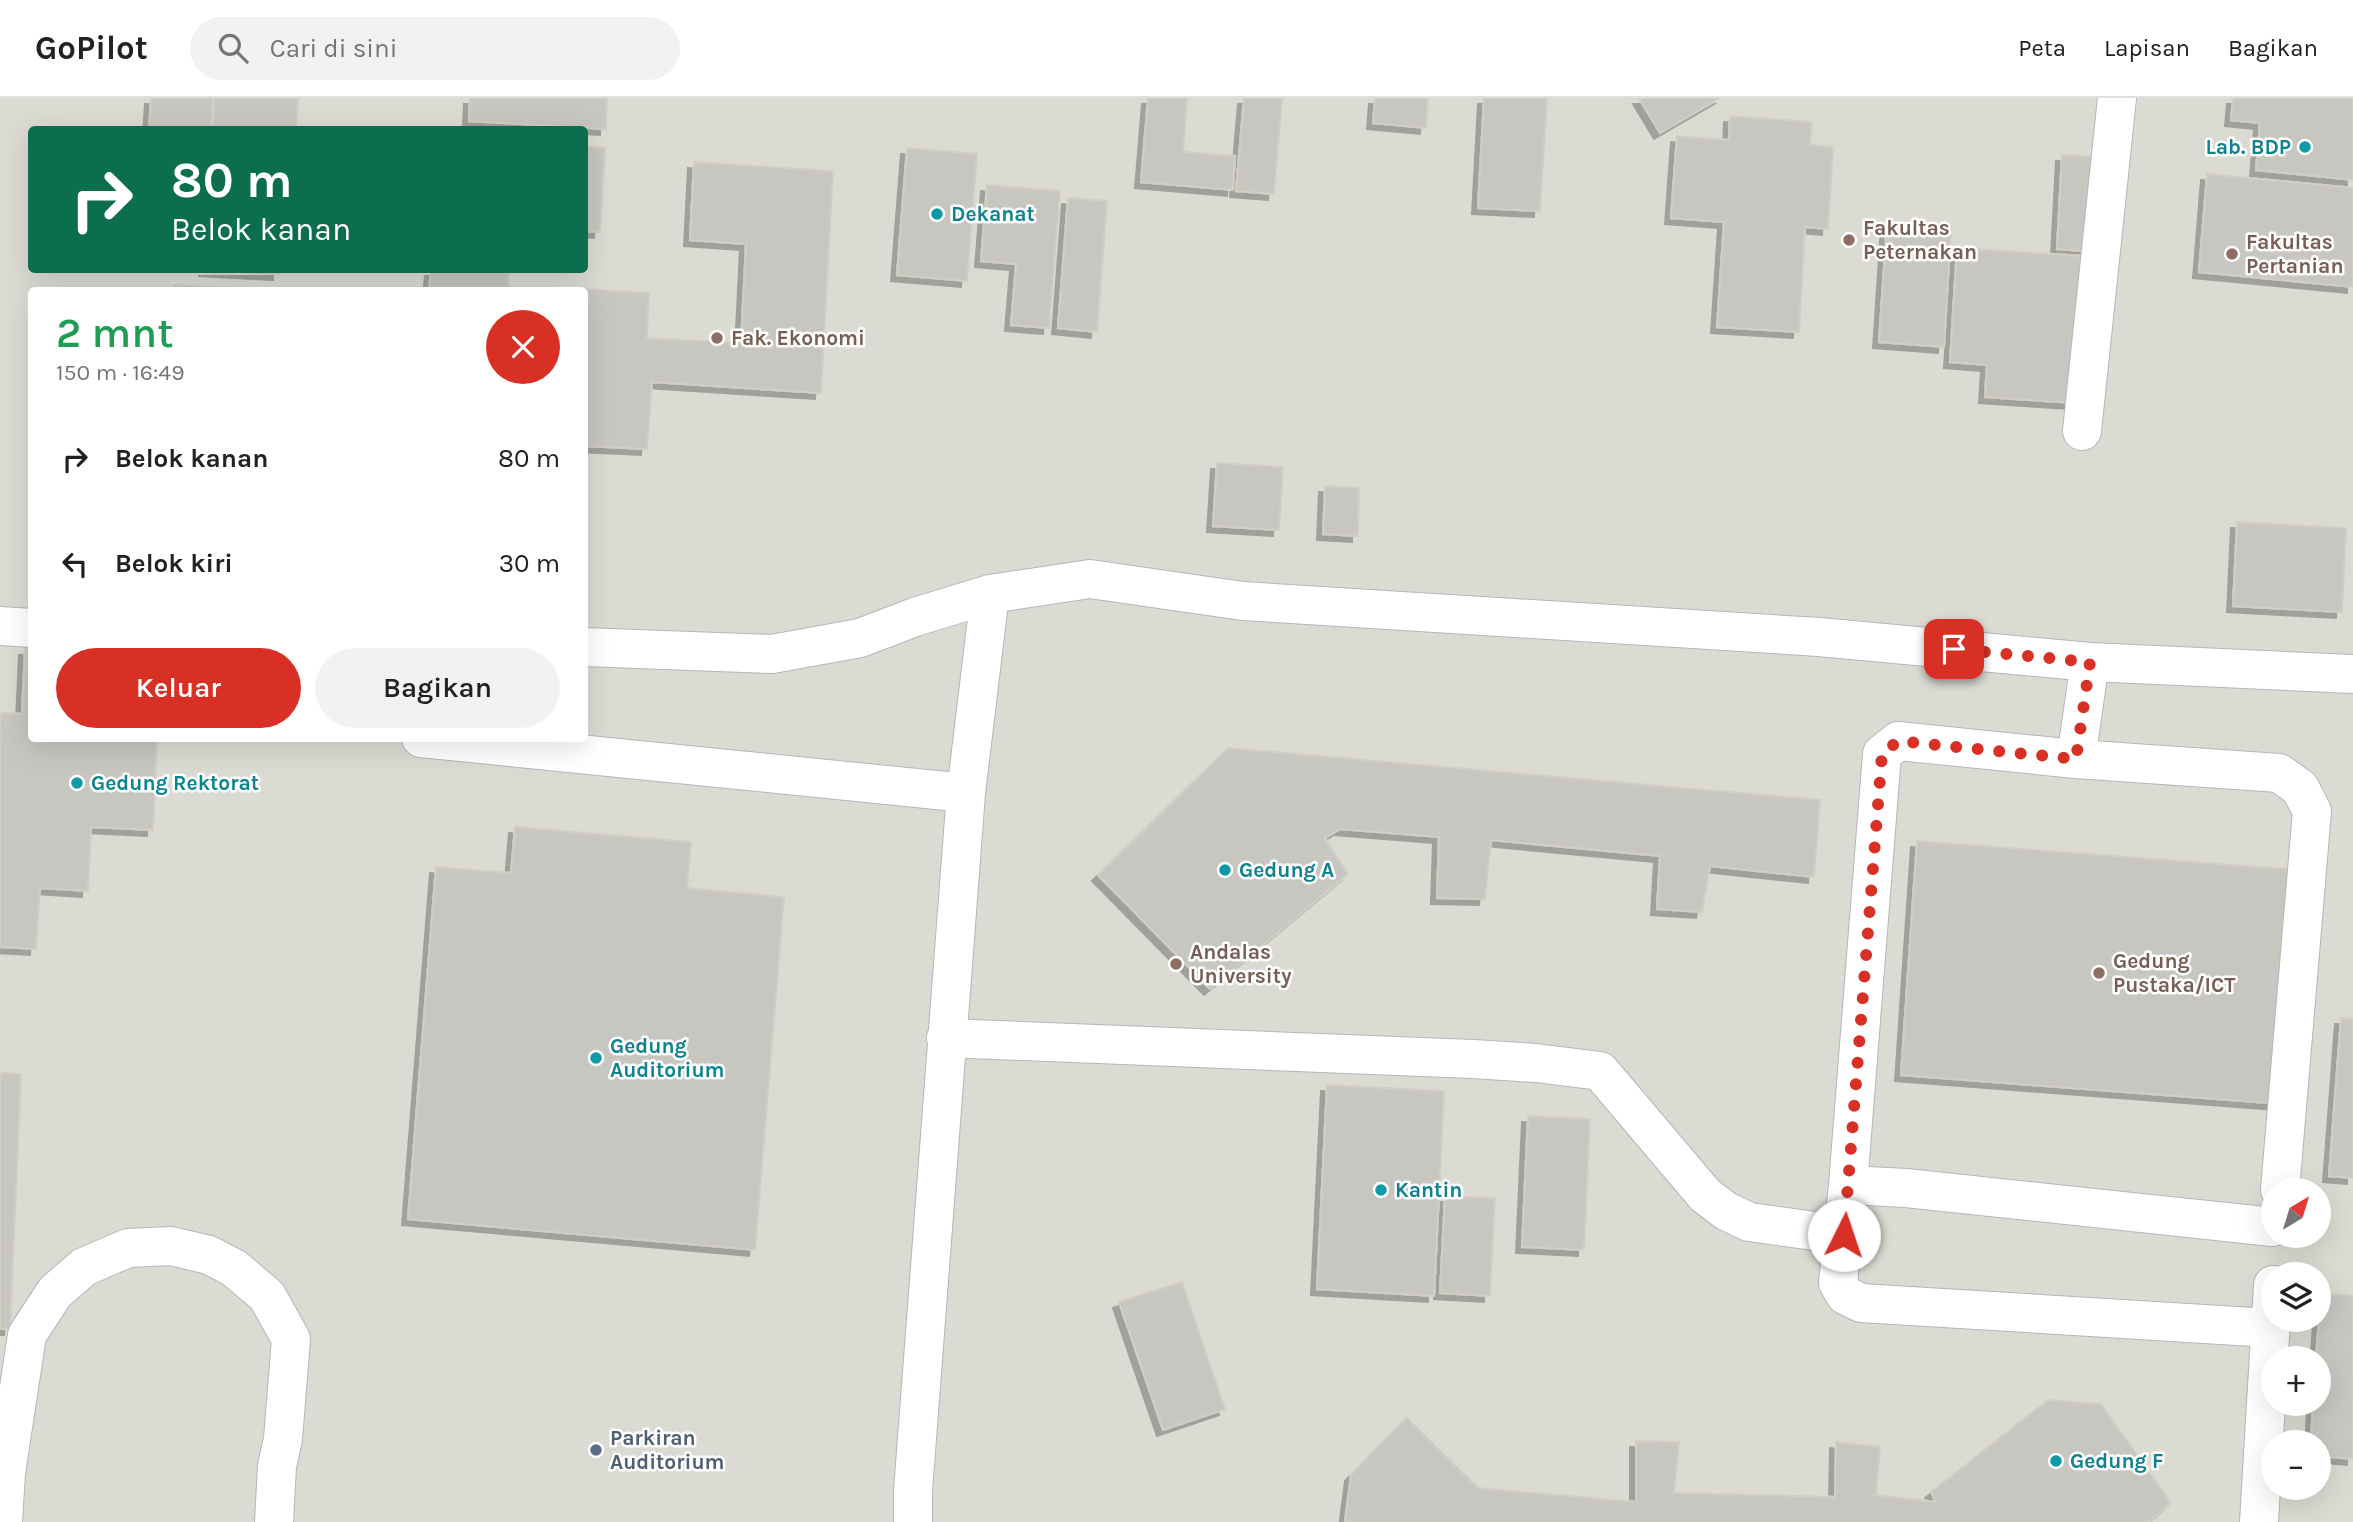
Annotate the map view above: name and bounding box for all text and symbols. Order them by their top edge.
search box [190,17,680,80]
text: GoPilot [35,29,148,67]
icon: search [214,29,252,67]
text: Cari di sini [270,33,398,64]
text: Peta [2018,34,2066,62]
text: Lapisan [2104,34,2190,62]
text: Bagikan [2228,34,2318,62]
place label: Lab. BDP [2205,135,2291,159]
marker: Lab. BDP [2297,139,2313,155]
text: 80 m [171,152,293,209]
icon: right [56,154,147,245]
place label: Dekanat [951,202,1035,226]
marker: Dekanat [929,206,945,222]
text: Belok kanan [171,211,351,248]
place label: Fakultas Peternakan [1863,216,1977,264]
place label: Fakultas Pertanian [2246,230,2343,278]
marker: Fakultas Peternakan [1841,232,1857,248]
marker: Fakultas Pertanian [2224,246,2240,262]
text: 2 mnt [56,308,174,358]
button: close [486,310,560,384]
place label: Fak. Ekonomi [731,326,865,350]
marker: Fak. Ekonomi [709,330,725,346]
text: 150 m · 16:49 [56,359,185,386]
icon: right [56,440,94,478]
text: Belok kanan [115,443,268,474]
text: 80 m [498,443,560,474]
icon: left [56,545,94,583]
text: Belok kiri [115,548,233,579]
text: 30 m [499,548,560,579]
pin [1924,619,1984,679]
icon: arrive [1935,630,1973,668]
button: Keluar [56,648,301,728]
button: Bagikan [315,648,560,728]
place label: Gedung Rektorat [91,771,259,795]
marker: Gedung Rektorat [69,775,85,791]
place label: Gedung A [1239,858,1334,882]
marker: Gedung A [1217,862,1233,878]
place label: Andalas University [1190,940,1292,988]
place label: Gedung Pustaka/ICT [2113,949,2236,997]
marker: Andalas University [1168,956,1184,972]
marker: Gedung Pustaka/ICT [2091,965,2107,981]
place label: Gedung Auditorium [610,1034,724,1082]
marker: Gedung Auditorium [588,1050,604,1066]
place label: Kantin [1395,1178,1462,1202]
north arrow [2261,1178,2331,1248]
map controls [2261,1178,2331,1500]
marker: Kantin [1373,1182,1389,1198]
position arrow [1807,1198,1881,1272]
button: layers [2261,1262,2331,1332]
button: + [2261,1346,2331,1416]
place label: Parkiran Auditorium [610,1426,724,1474]
button: − [2261,1430,2331,1500]
marker: Parkiran Auditorium [588,1442,604,1458]
place label: Gedung F [2070,1449,2164,1473]
marker: Gedung F [2048,1453,2064,1469]

